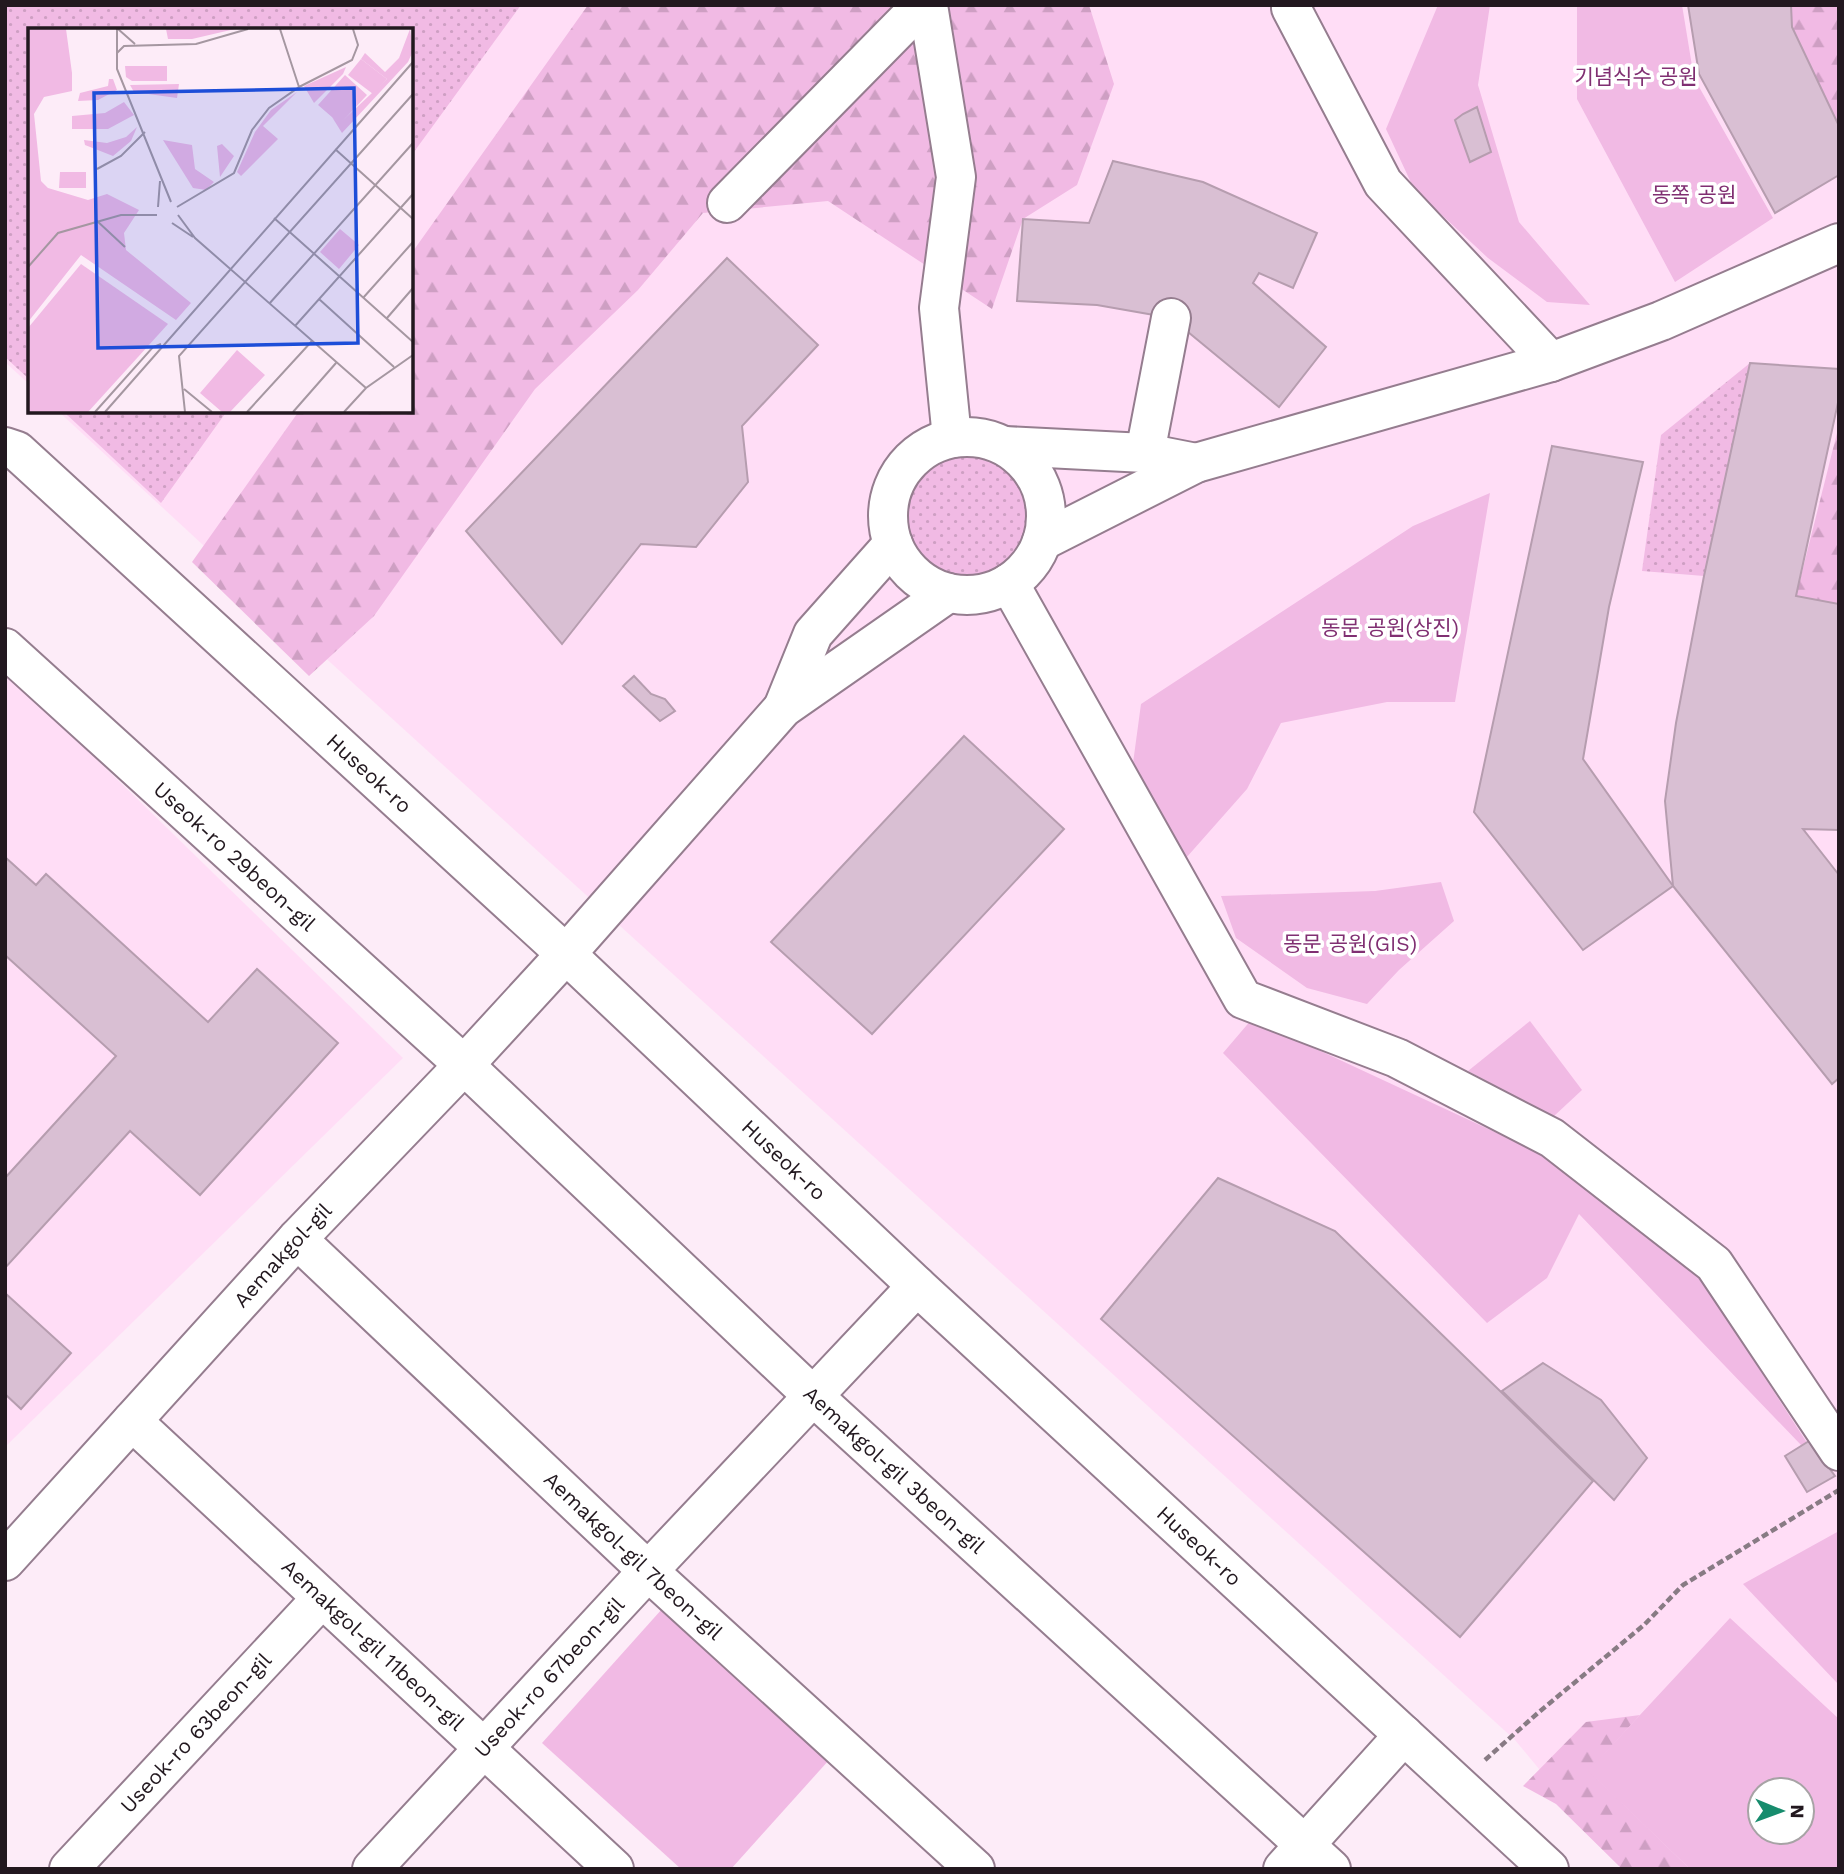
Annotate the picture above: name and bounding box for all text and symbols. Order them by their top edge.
inset map [28,28,413,413]
park label: 기념식수 공원 [1574,64,1698,89]
park label: 동쪽 공원 [1652,182,1736,207]
park label: 동문 공원(상진) [1321,615,1459,640]
street label: Huseok-ro [322,728,417,818]
street label: Useok-ro 29beon-gil [149,776,321,936]
park label: 동문 공원(GIS) [1283,931,1417,956]
street label: Huseok-ro [737,1114,831,1205]
street label: Aemakgol-gil [228,1197,337,1312]
street label: Aemakgol-gil 3beon-gil [799,1381,991,1559]
street label: Aemakgol-gil 7beon-gil [539,1466,728,1645]
street label: Huseok-ro [1152,1500,1247,1591]
street label: Aemakgol-gil 11beon-gil [277,1554,470,1736]
street label: Useok-ro 67beon-gil [469,1592,630,1762]
street label: Useok-ro 63beon-gil [115,1647,277,1818]
north arrow [1746,1776,1816,1846]
text: N [1786,1804,1809,1819]

